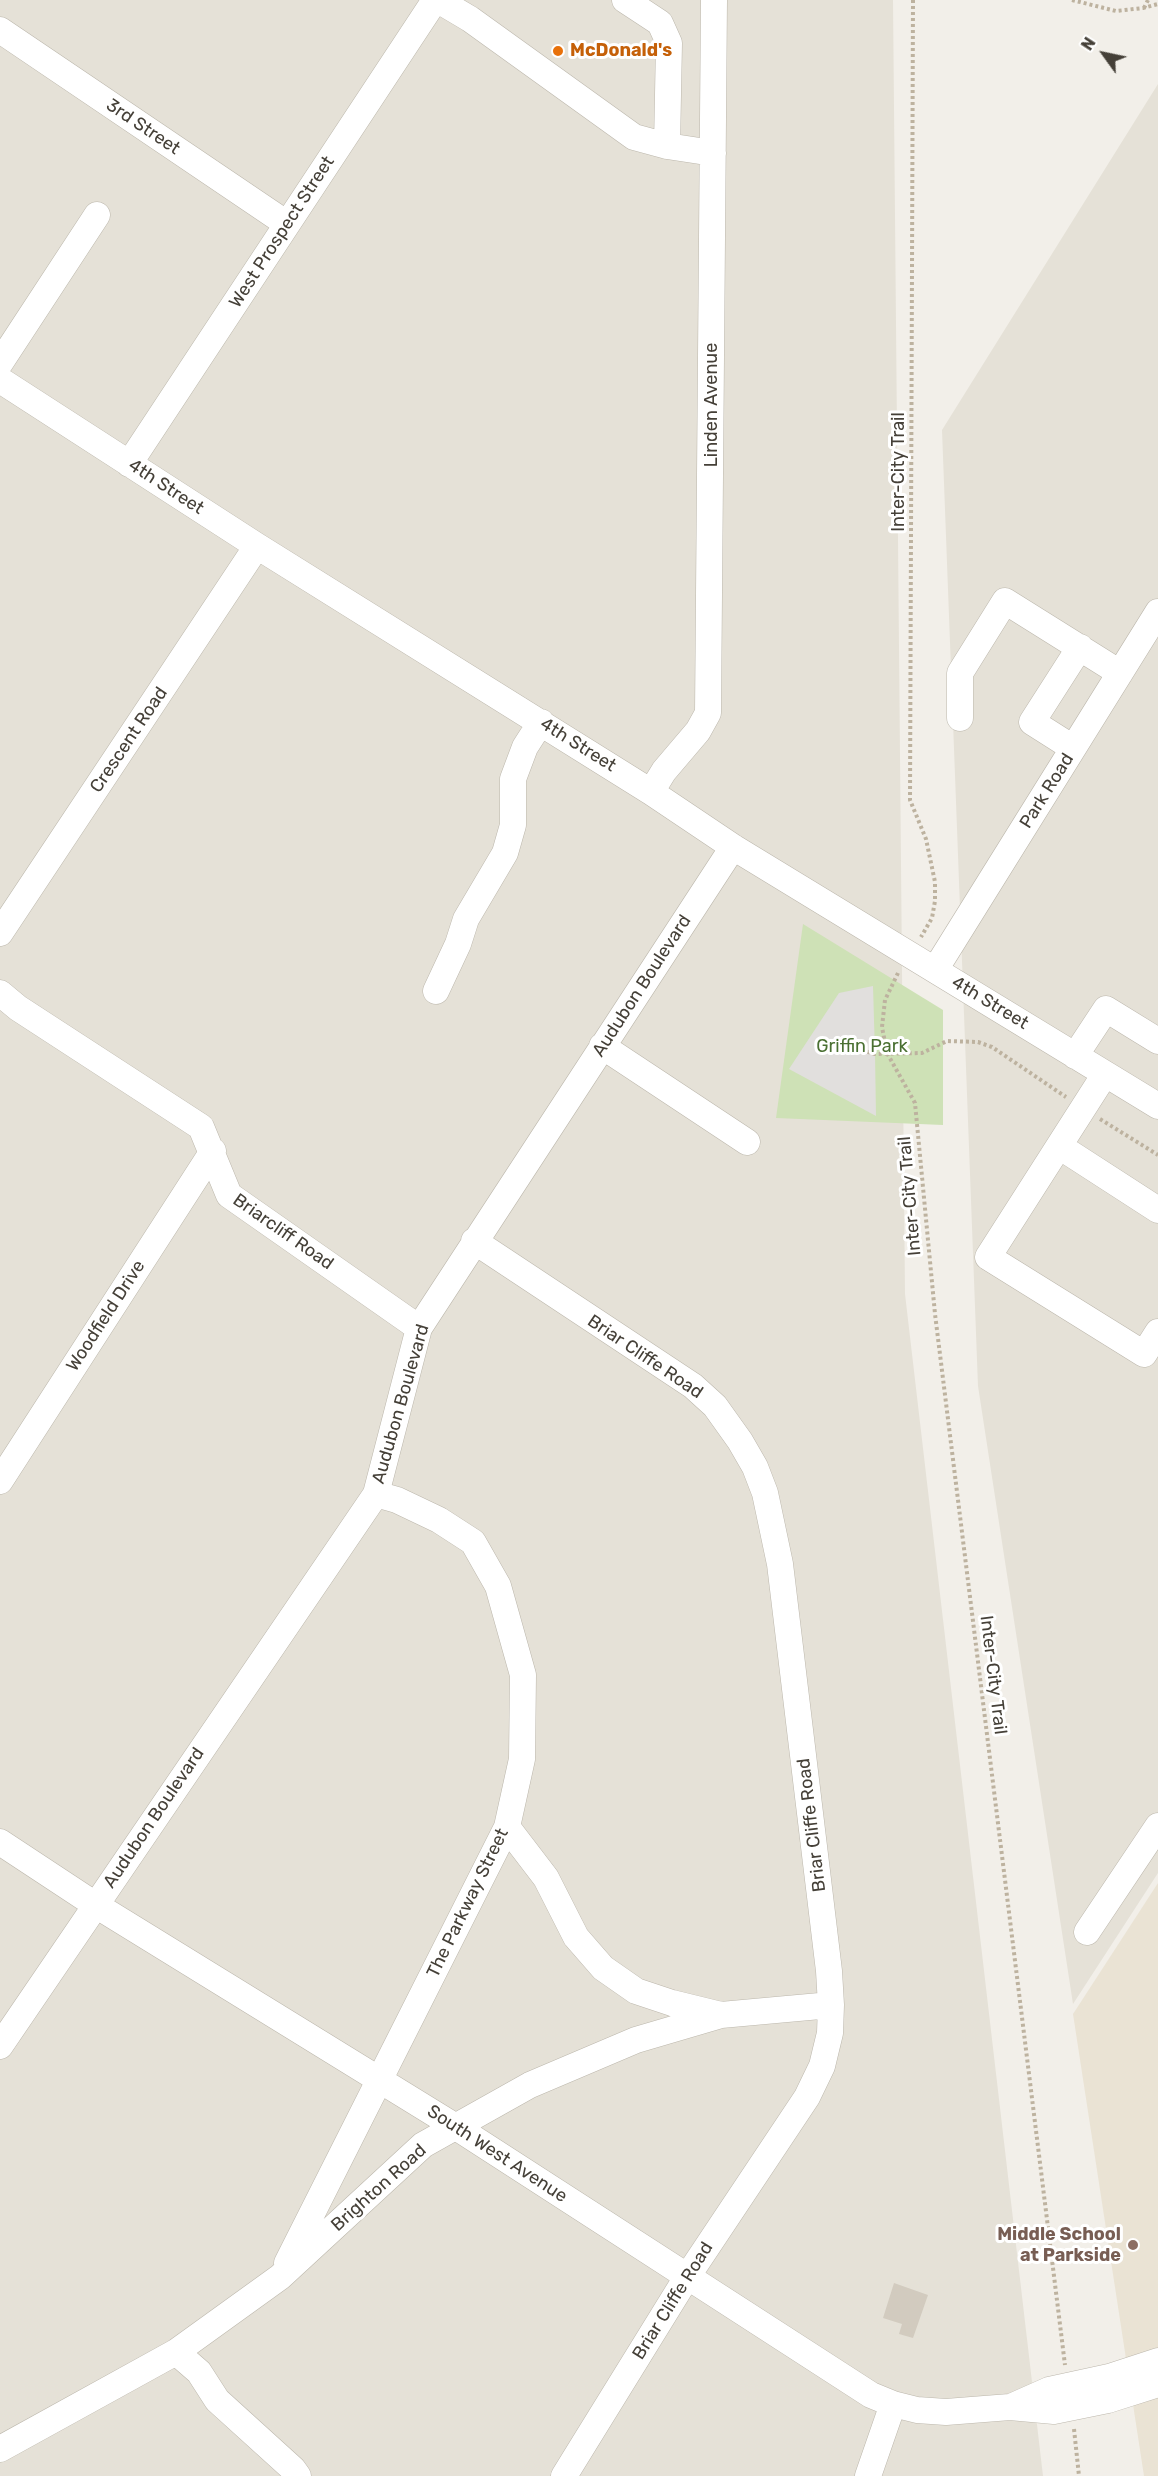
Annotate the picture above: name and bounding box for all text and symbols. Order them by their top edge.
north arrow [1074,24,1134,84]
text: N [1077,34,1100,54]
place label: McDonald's [570,40,672,62]
marker: McDonald's [551,44,565,58]
street label: 3rd Street [102,94,184,160]
street label: West Prospect Street [225,152,339,312]
street label: Linden Avenue [701,343,723,467]
street label: Inter-City Trail [888,412,910,532]
street label: 4th Street [124,455,208,519]
street label: Crescent Road [86,683,172,797]
street label: 4th Street [536,713,620,777]
street label: Park Road [1015,749,1079,833]
street label: Audubon Boulevard [588,911,696,1061]
street label: 4th Street [948,972,1032,1034]
park label: Griffin Park [816,1036,908,1058]
street label: Inter-City Trail [894,1135,926,1257]
street label: Briarcliff Road [228,1189,338,1275]
street label: Woodfield Drive [62,1256,150,1376]
street label: Briar Cliffe Road [583,1310,707,1404]
street label: Audubon Boulevard [368,1322,434,1486]
street label: Inter-City Trail [975,1614,1011,1736]
street label: Audubon Boulevard [99,1744,209,1892]
street label: Briar Cliffe Road [793,1757,831,1893]
street label: The Parkway Street [423,1825,513,1981]
street label: South West Avenue [423,2101,571,2207]
street label: Brighton Road [327,2140,431,2236]
place label: Middle School at Parkside [997,2224,1121,2266]
street label: Briar Cliffe Road [628,2238,718,2364]
marker: Middle School at Parkside [1126,2238,1140,2252]

